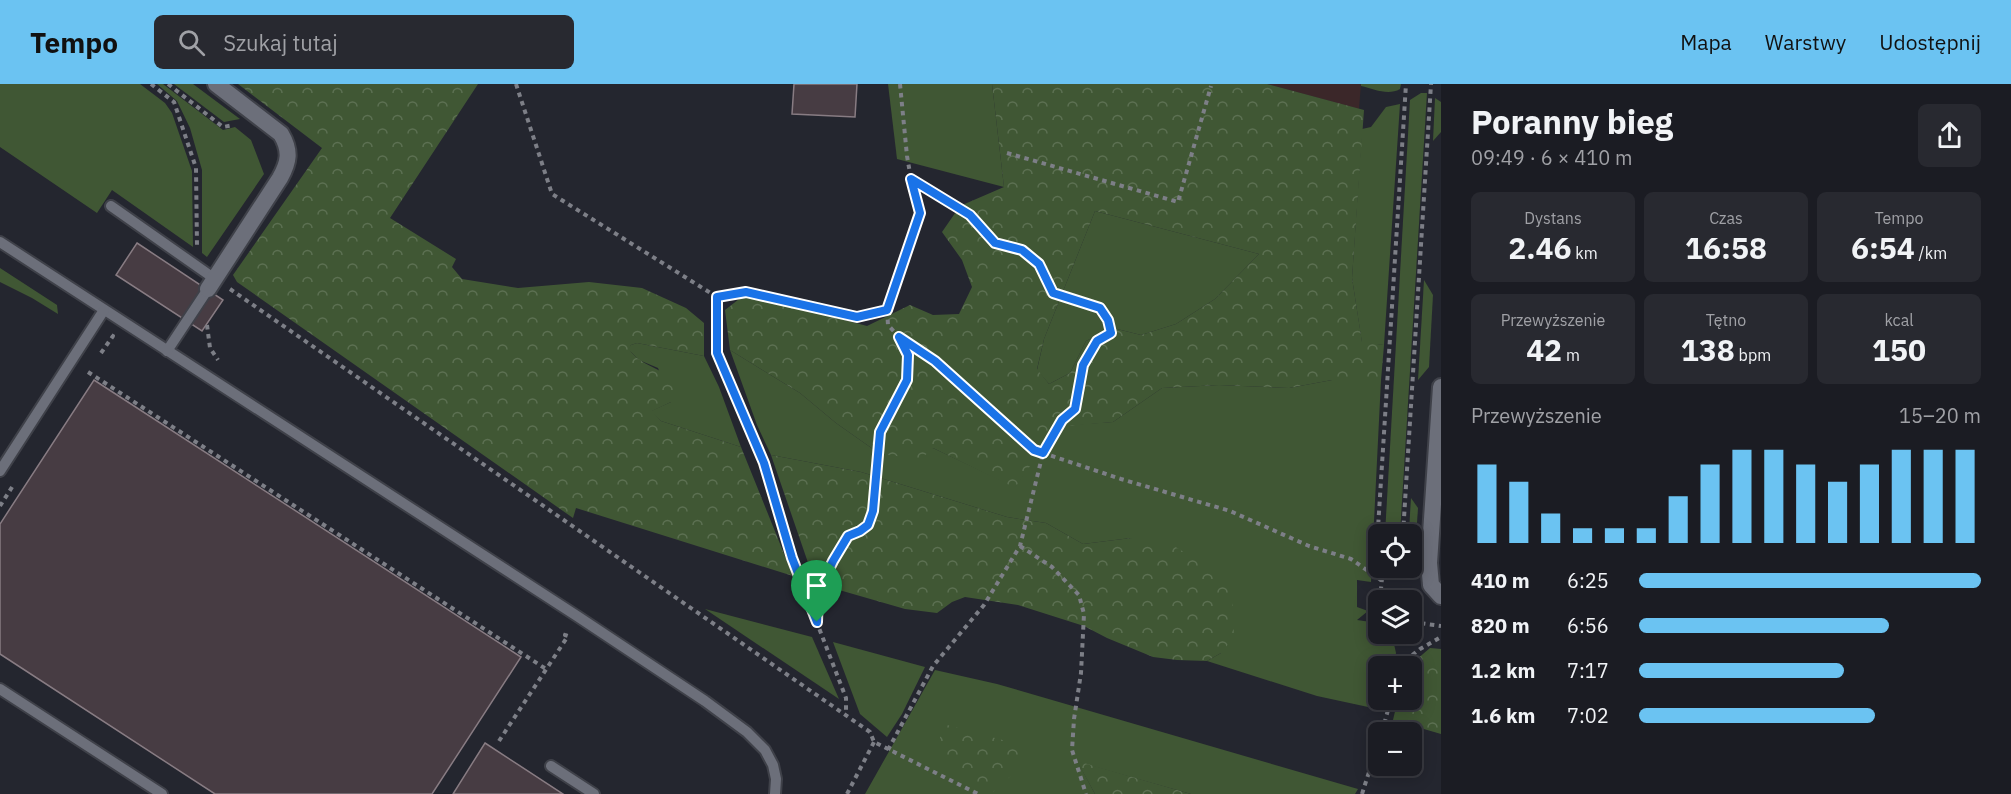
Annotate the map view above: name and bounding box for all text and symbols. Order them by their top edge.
search box [154,15,574,69]
text: Tempo [30,24,118,61]
icon: search [175,26,208,59]
text: Szukaj tutaj [223,28,338,57]
text: Mapa [1680,28,1732,56]
text: Warstwy [1765,28,1846,56]
text: Udostępnij [1879,28,1981,56]
text: Poranny bieg [1471,100,1673,143]
button: share [1918,104,1981,167]
text: 09:49 · 6 × 410 m [1471,144,1632,171]
text: Dystans [1524,208,1582,228]
text: Czas [1709,208,1743,228]
text: Tempo [1874,208,1924,228]
text: 2.46 [1508,228,1572,267]
text: 16:58 [1685,228,1767,267]
text: 6:54 [1851,228,1915,267]
text: km [1572,243,1598,263]
text: /km [1915,243,1947,263]
text: Przewyższenie [1501,310,1605,330]
text: Tętno [1706,310,1746,330]
text: kcal [1884,310,1914,330]
text: 42 [1526,330,1562,369]
text: 138 [1681,330,1735,369]
text: 150 [1872,330,1926,369]
text: m [1562,345,1580,365]
text: bpm [1735,345,1771,365]
text: Przewyższenie [1471,402,1602,429]
text: 15–20 m [1899,402,1981,429]
map controls [1368,524,1422,776]
button: locate [1368,524,1422,578]
pin [791,560,842,622]
text: 410 m [1471,567,1530,594]
text: 6:25 [1567,567,1609,594]
icon: arrive [800,569,833,602]
button: layers [1368,590,1422,644]
text: 820 m [1471,612,1530,639]
text: 6:56 [1567,612,1609,639]
button: + [1368,656,1422,710]
text: 1.2 km [1471,657,1535,684]
text: 7:17 [1567,657,1609,684]
text: 1.6 km [1471,702,1535,729]
text: 7:02 [1567,702,1609,729]
button: − [1368,722,1422,776]

